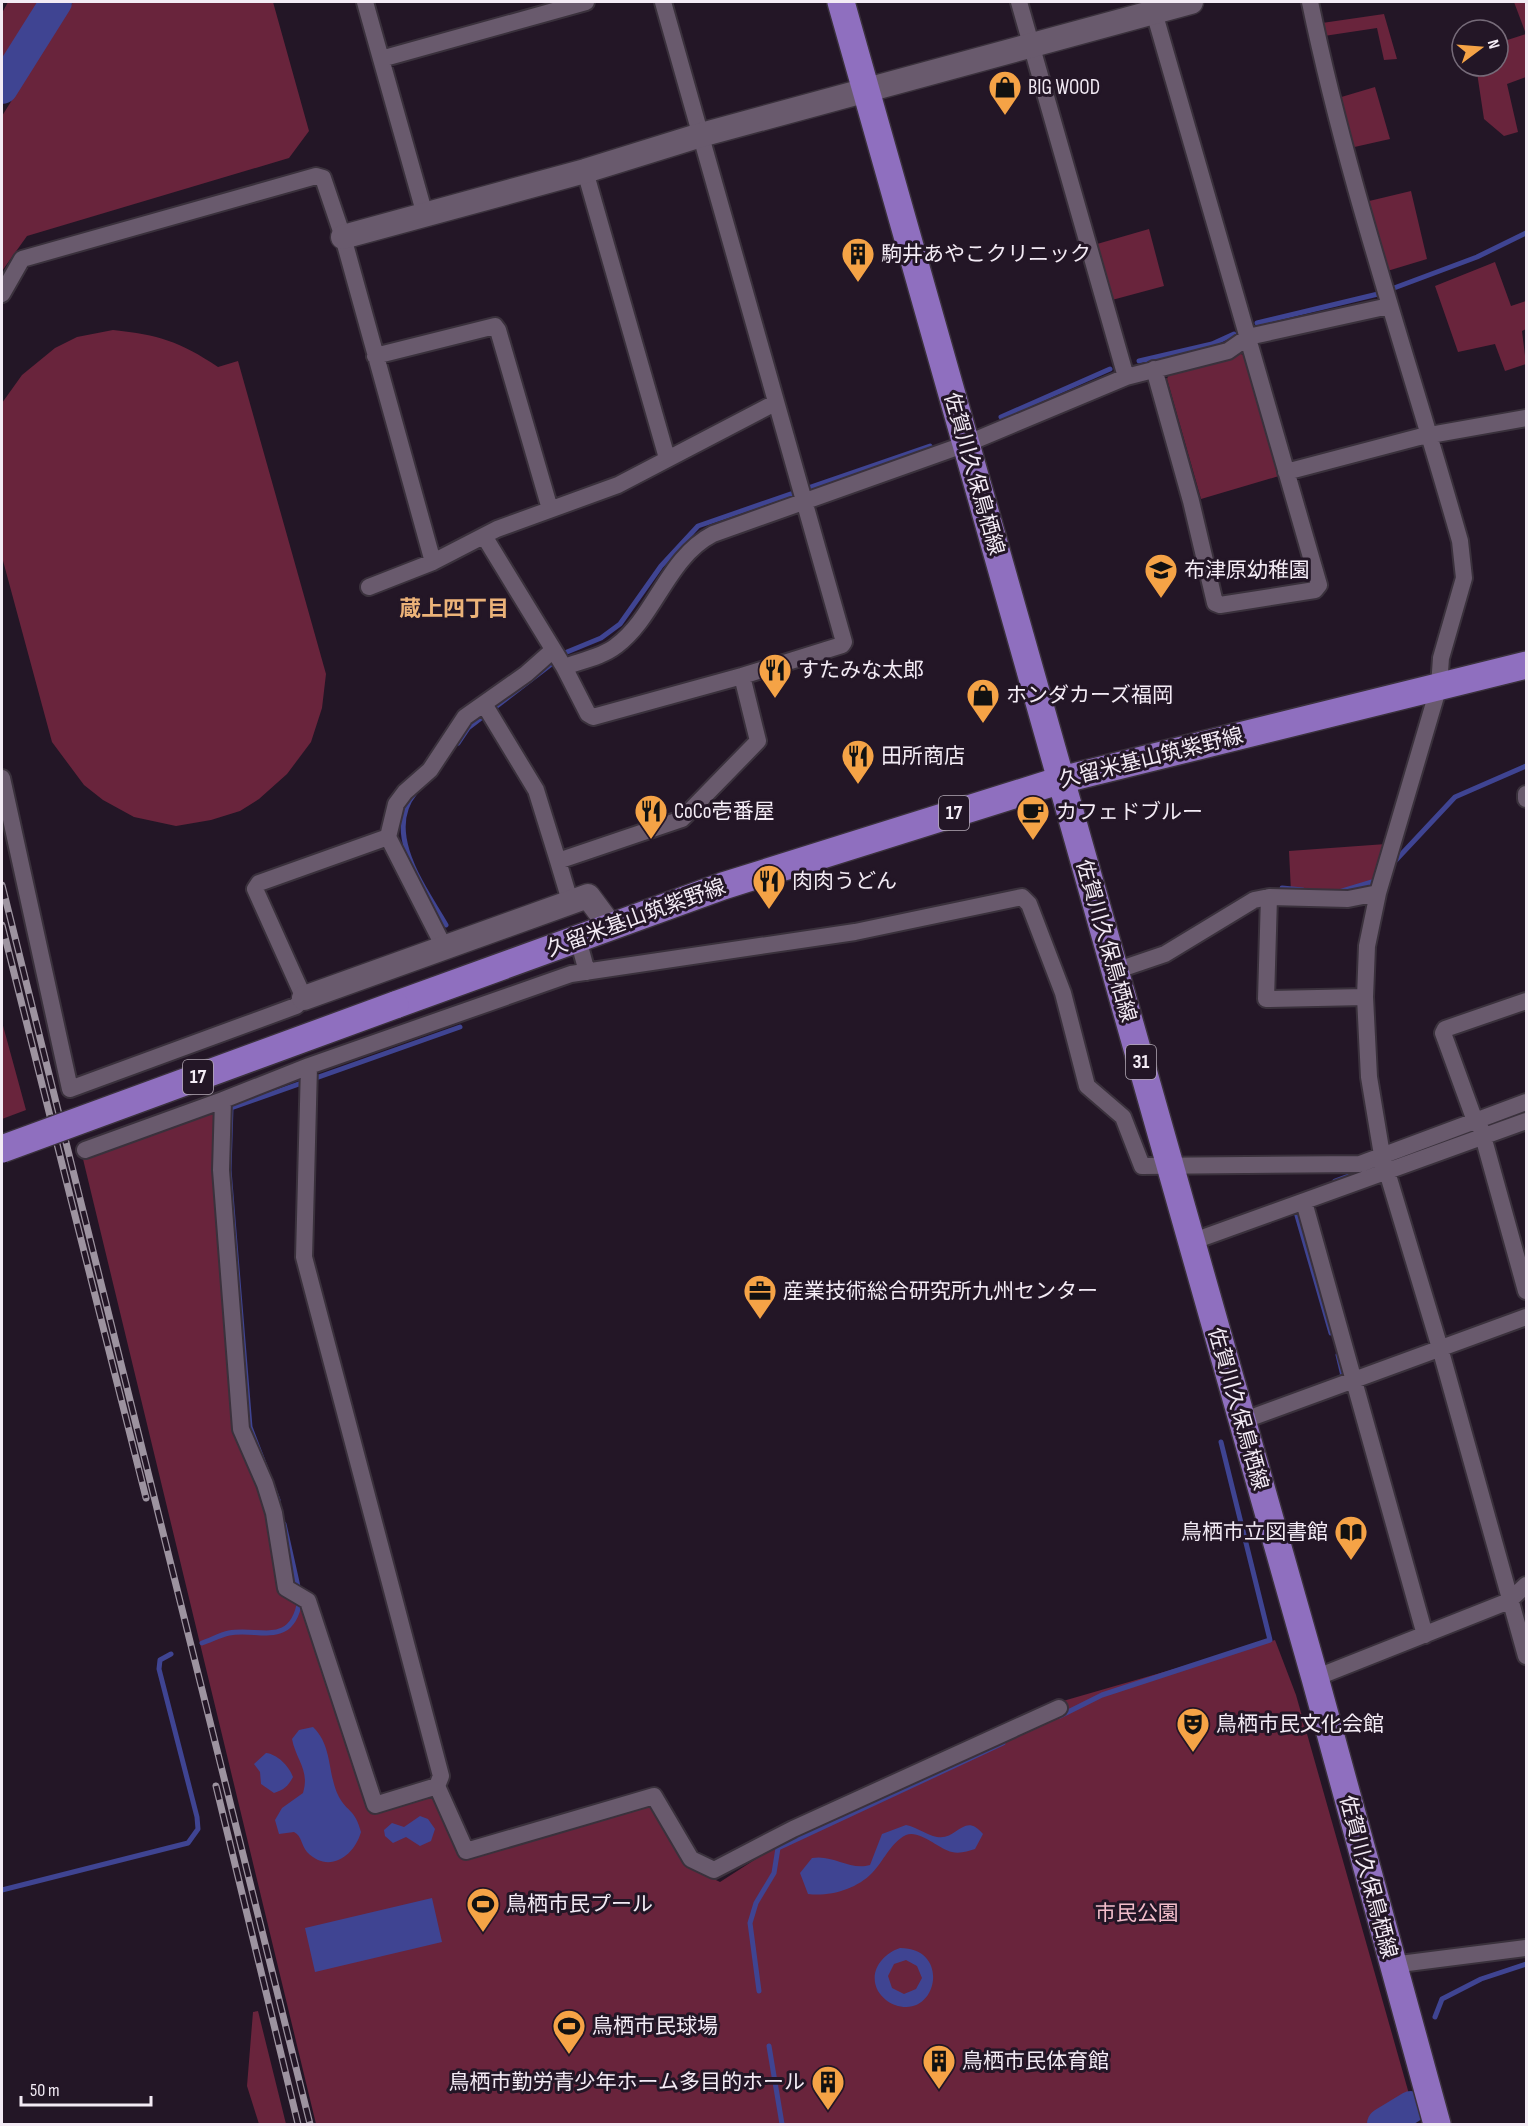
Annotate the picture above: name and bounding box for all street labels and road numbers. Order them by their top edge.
street label: 佐賀川久保鳥栖線 [939,390,1009,558]
street label: 久留米基山筑紫野線 [1056,723,1246,793]
road number: 17 [939,796,969,830]
street label: 佐賀川久保鳥栖線 [1071,857,1141,1025]
street label: 久留米基山筑紫野線 [543,874,729,962]
road number: 31 [1126,1045,1156,1079]
road number: 17 [183,1060,213,1094]
street label: 佐賀川久保鳥栖線 [1203,1325,1273,1493]
street label: 佐賀川久保鳥栖線 [1334,1793,1402,1961]

